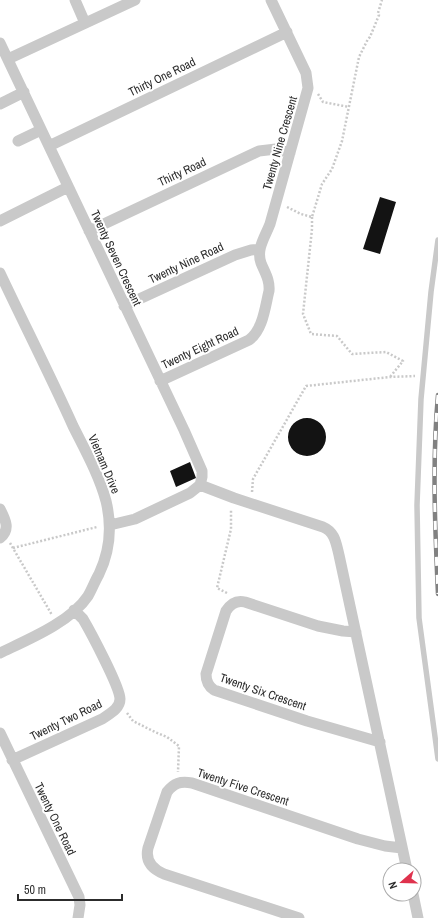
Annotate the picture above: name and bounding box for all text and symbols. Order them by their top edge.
street label: Thirty One Road [126,54,198,100]
street label: Twenty Nine Crescent [259,94,301,192]
street label: Thirty Road [155,154,209,190]
street label: Twenty Seven Crescent [87,208,145,309]
street label: Twenty Nine Road [146,239,226,287]
street label: Twenty Eight Road [159,323,241,373]
street label: Vietnam Drive [84,432,124,496]
street label: Twenty Six Crescent [218,670,309,714]
street label: Twenty Two Road [27,696,105,744]
street label: Twenty Five Crescent [195,765,291,809]
street label: Twenty One Road [31,780,79,858]
north arrow [382,862,422,902]
scale bar [18,876,122,902]
text: N [385,880,400,891]
text: 50 m [24,882,46,898]

